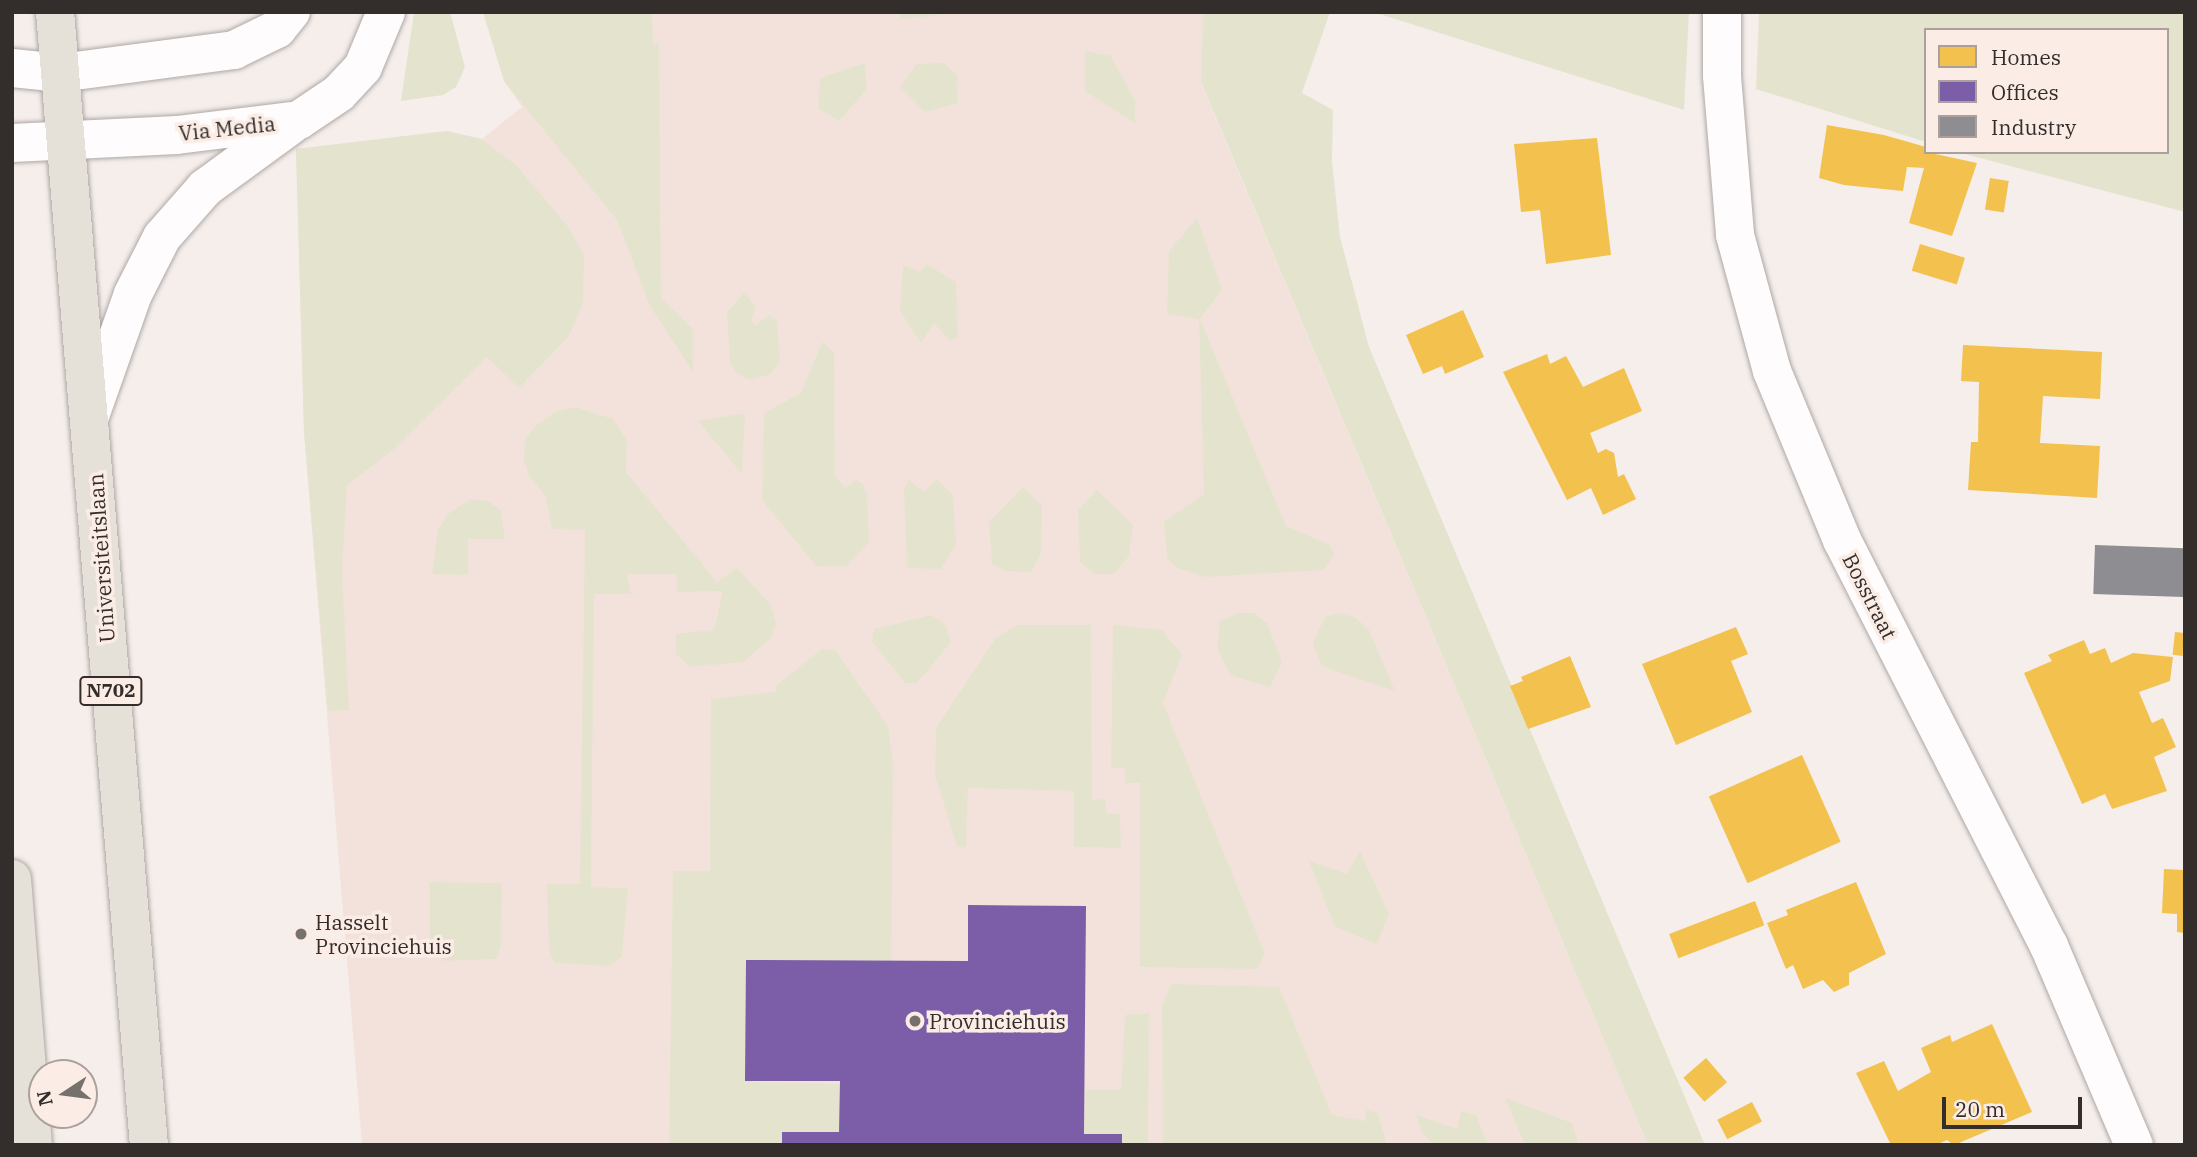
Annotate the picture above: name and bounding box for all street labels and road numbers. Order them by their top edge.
street label: Via Media [177,110,277,146]
street label: Universiteitslaan [83,473,119,643]
street label: Bosstraat [1838,549,1902,643]
road number: N702 [78,676,144,706]

